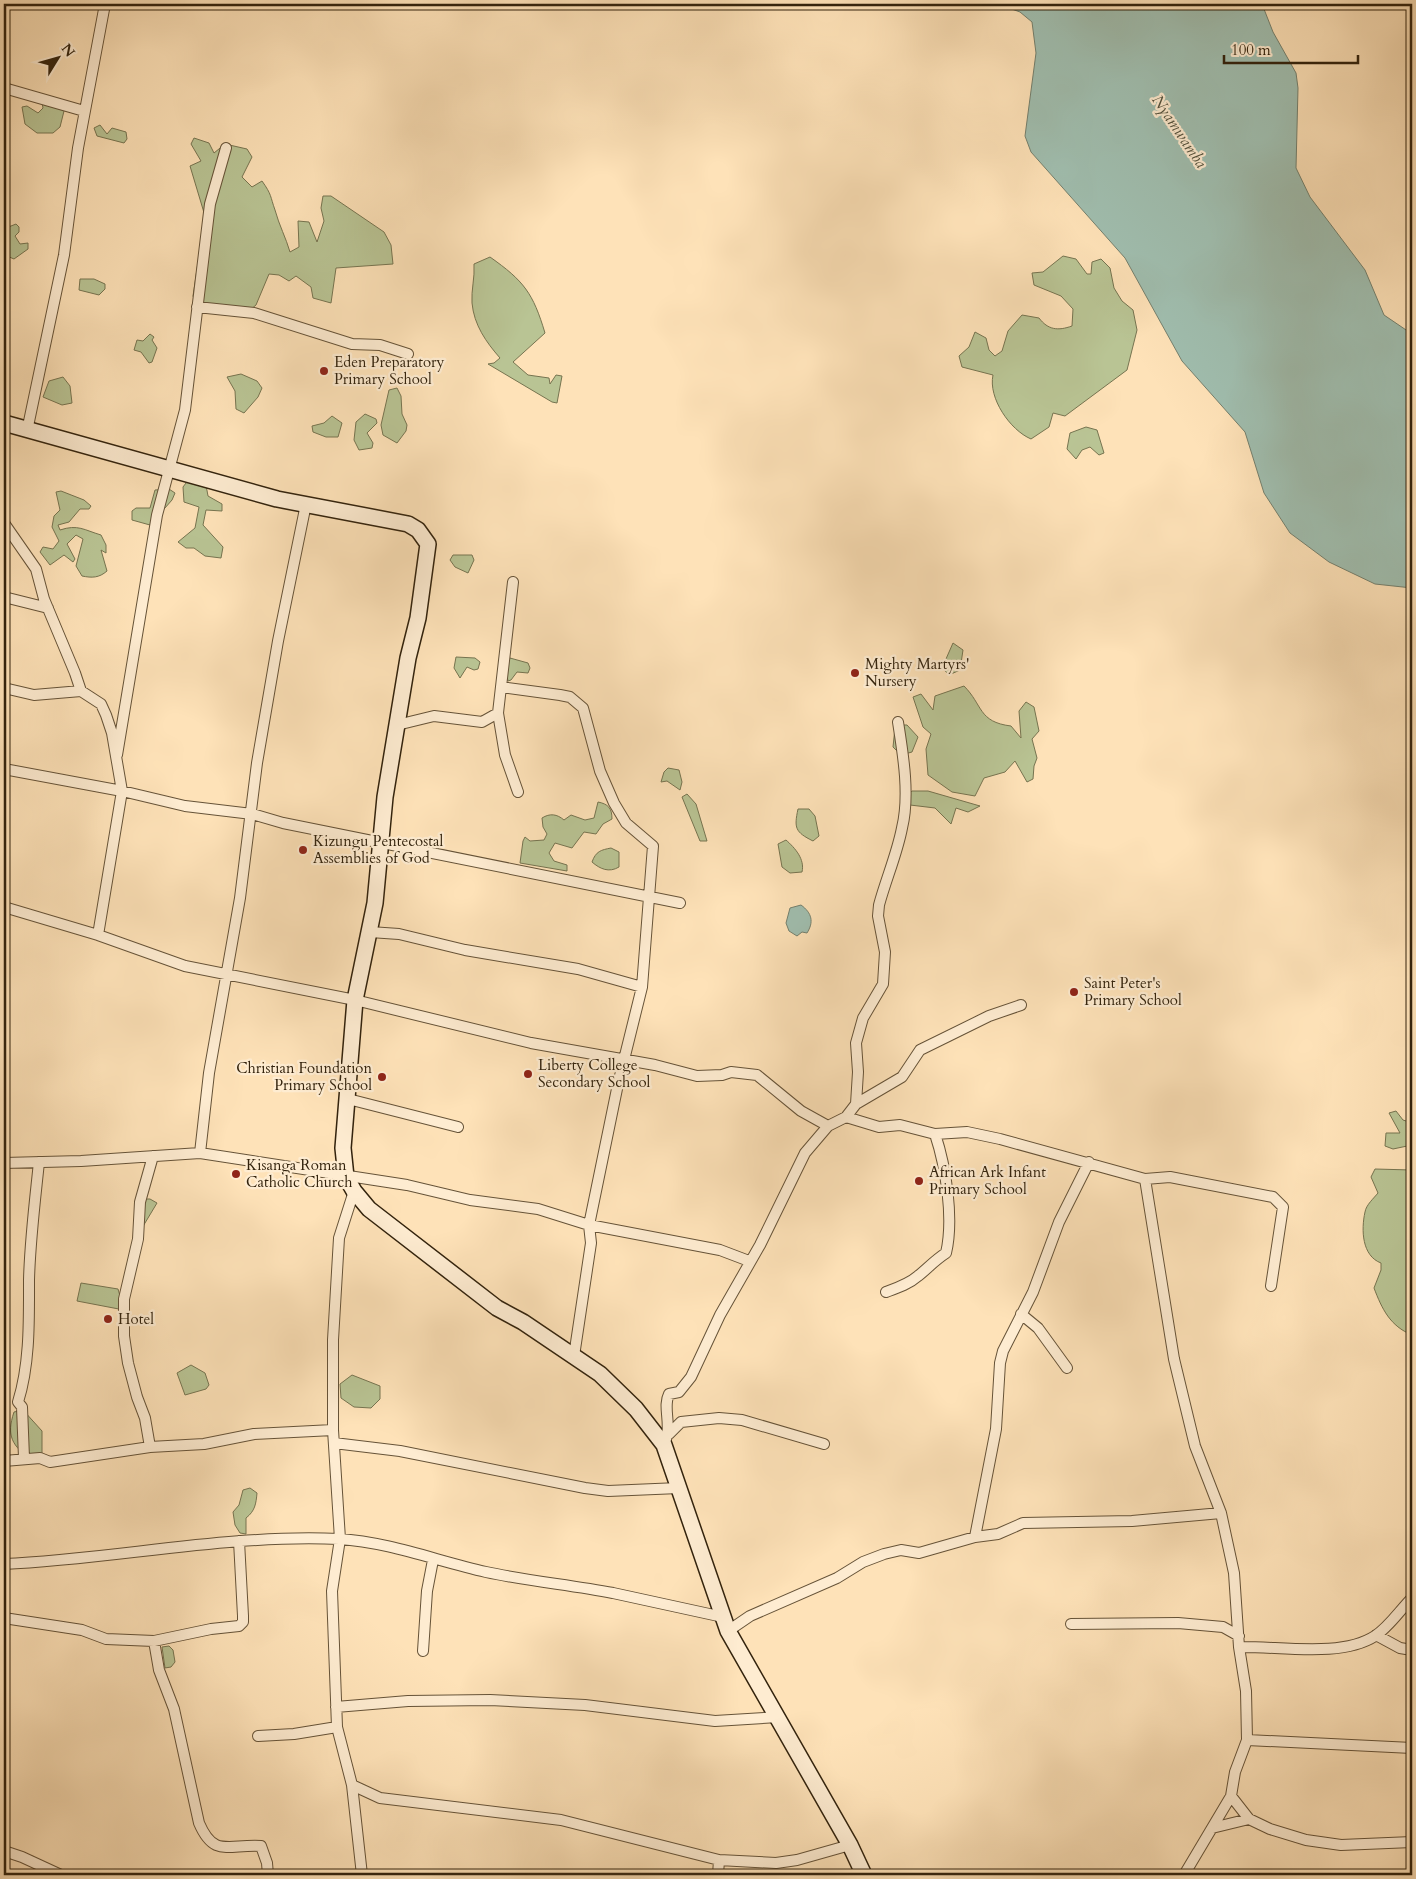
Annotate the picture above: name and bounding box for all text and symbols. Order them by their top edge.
north arrow [32,32,82,82]
scale bar [1224,32,1357,64]
text: N [57,40,79,61]
text: 100 m [1231,40,1271,60]
water label: Nyamwamba [1147,91,1212,173]
place label: Eden Preparatory Primary School [334,352,444,389]
marker: Eden Preparatory Primary School [318,365,330,377]
place label: Mighty Martyrs' Nursery [865,654,969,691]
marker: Mighty Martyrs' Nursery [849,667,861,679]
place label: Kizungu Pentecostal Assemblies of God [313,831,443,868]
marker: Kizungu Pentecostal Assemblies of God [297,844,309,856]
place label: Saint Peter's Primary School [1084,973,1182,1010]
marker: Saint Peter's Primary School [1068,986,1080,998]
place label: Liberty College Secondary School [538,1055,650,1092]
place label: Christian Foundation Primary School [236,1058,372,1095]
marker: Liberty College Secondary School [522,1068,534,1080]
marker: Christian Foundation Primary School [376,1071,388,1083]
place label: Kisanga Roman Catholic Church [246,1155,353,1192]
place label: African Ark Infant Primary School [929,1162,1046,1199]
marker: Kisanga Roman Catholic Church [230,1168,242,1180]
marker: African Ark Infant Primary School [913,1175,925,1187]
place label: Hotel [118,1309,154,1329]
marker: Hotel [102,1313,114,1325]

